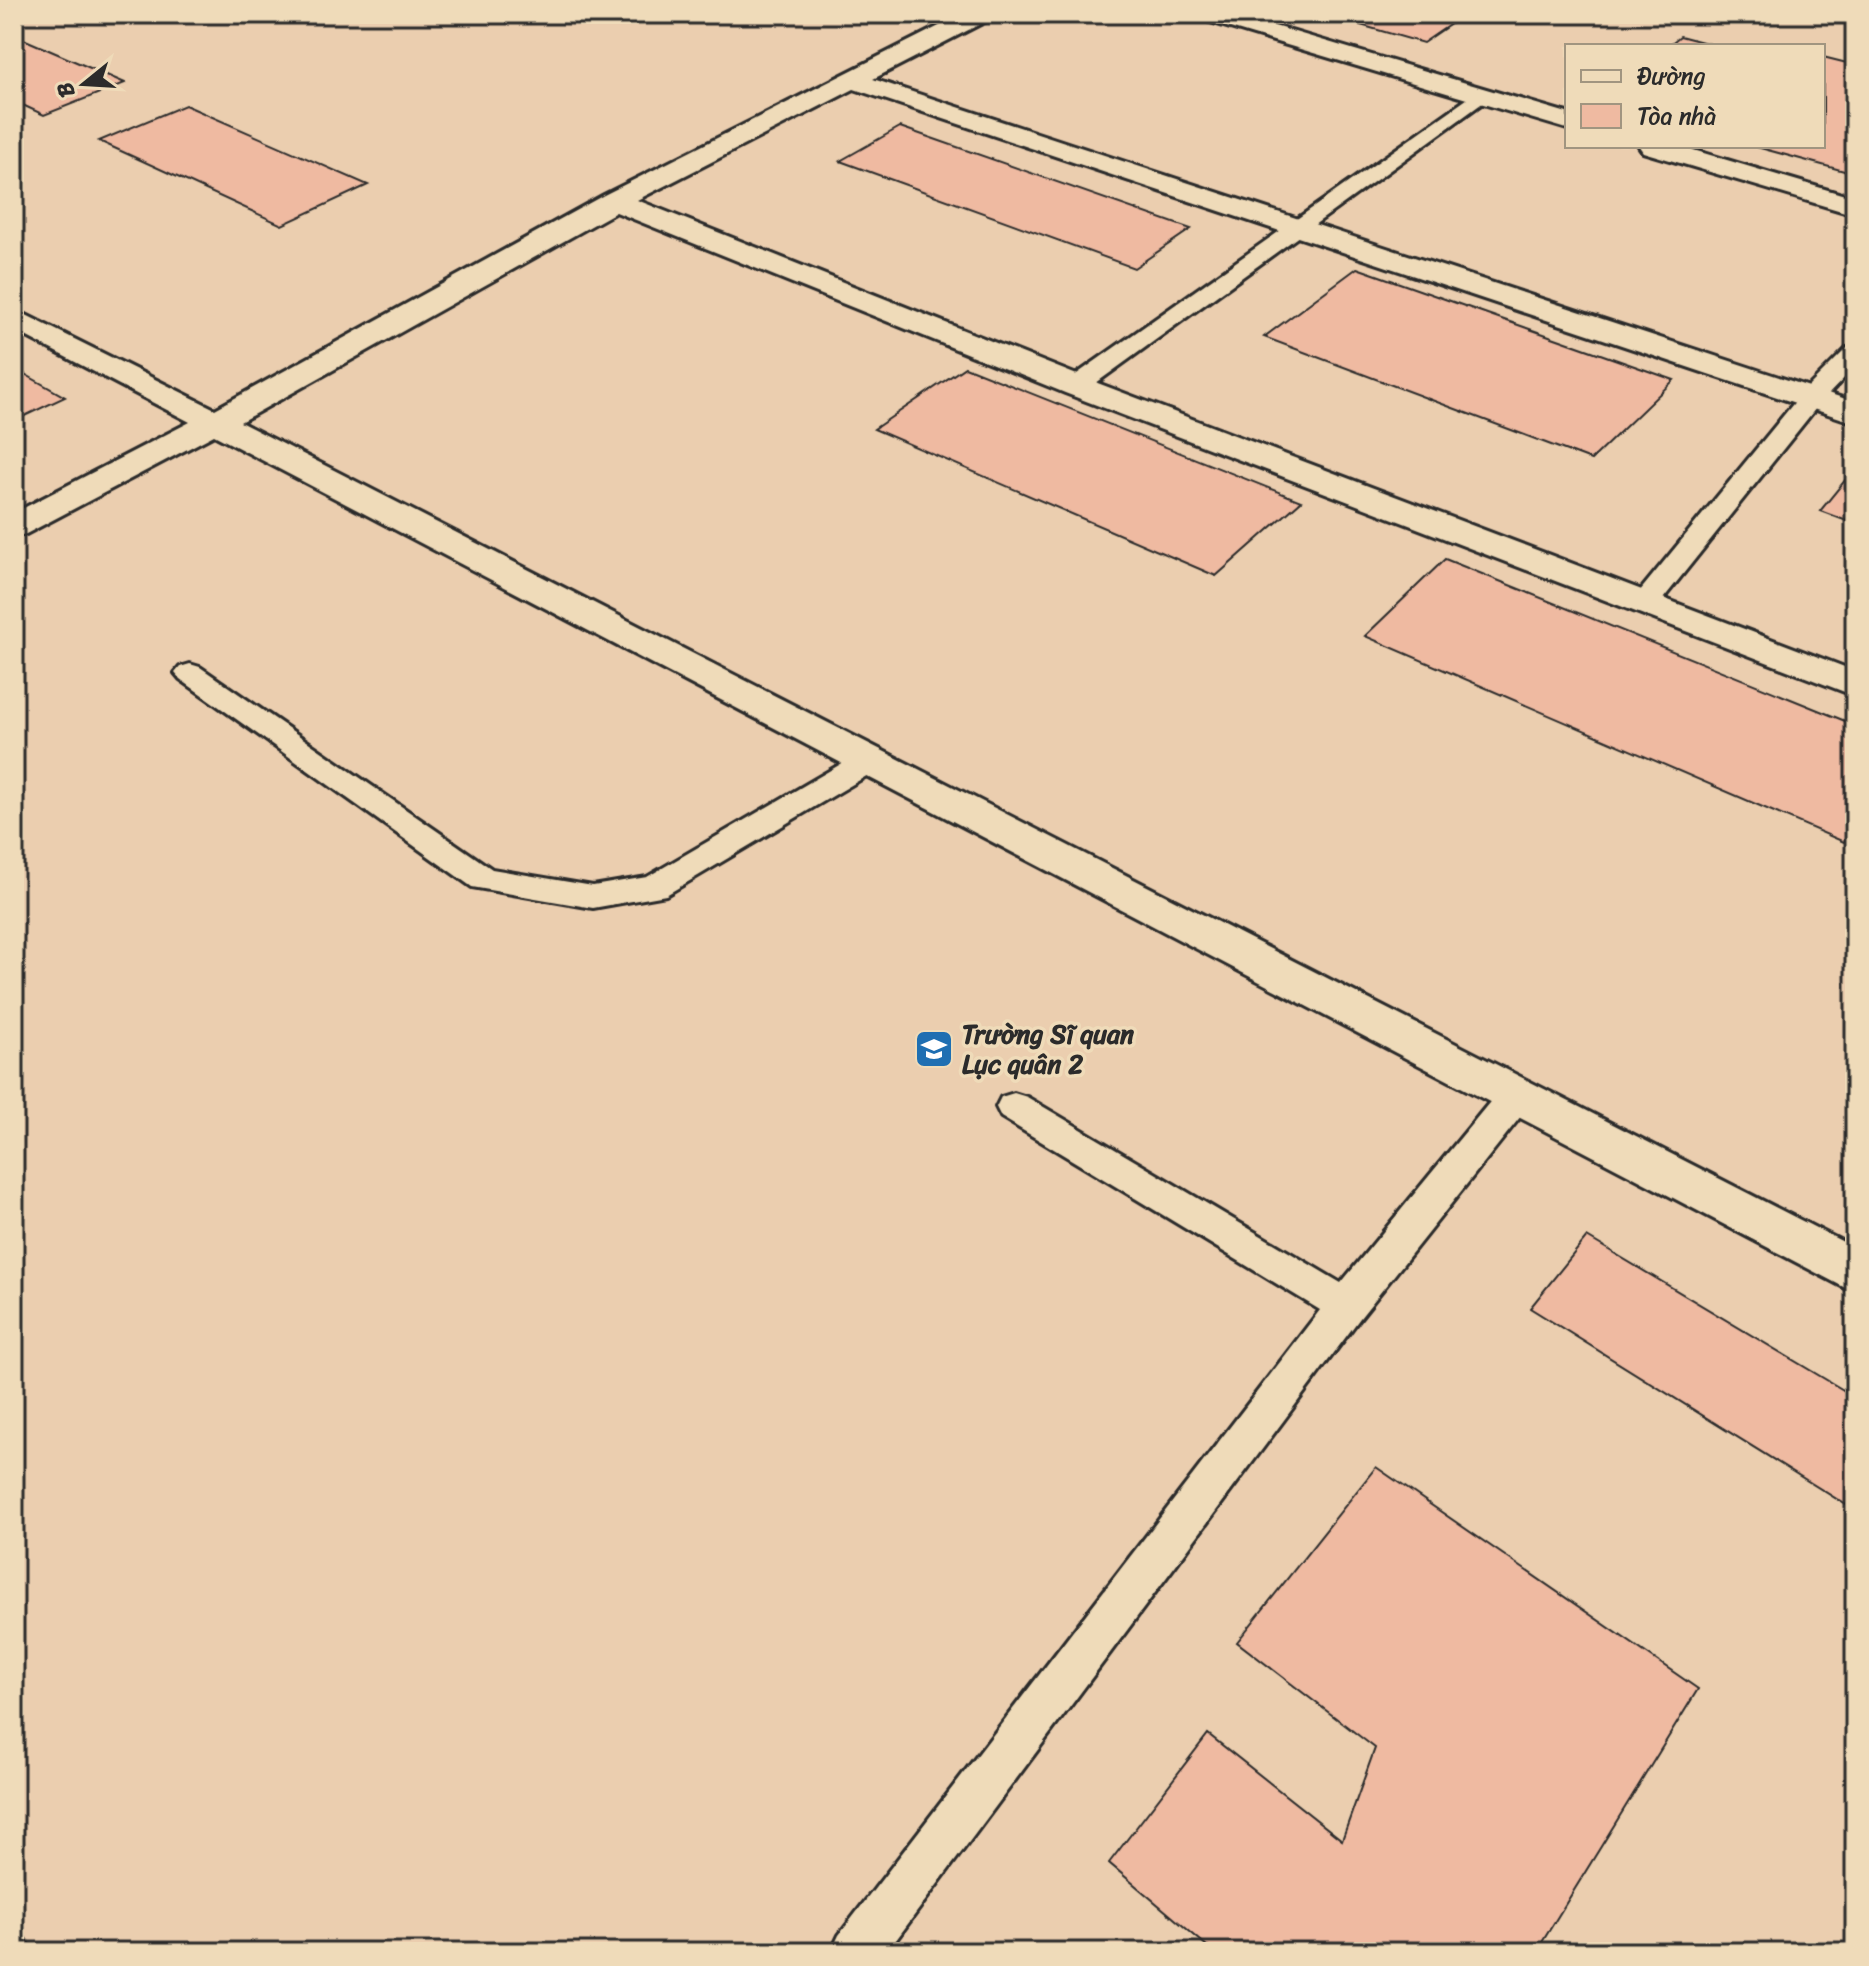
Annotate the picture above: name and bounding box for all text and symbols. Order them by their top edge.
north arrow [44,44,124,124]
legend [1565,44,1825,148]
text: Đường [1637,55,1706,97]
text: B [45,77,86,103]
text: Tòa nhà [1637,95,1716,137]
place label: Trường Sĩ quan Lục quân 2 [962,1011,1134,1087]
school or university icon: Trường Sĩ quan Lục quân 2 [913,1028,955,1070]

